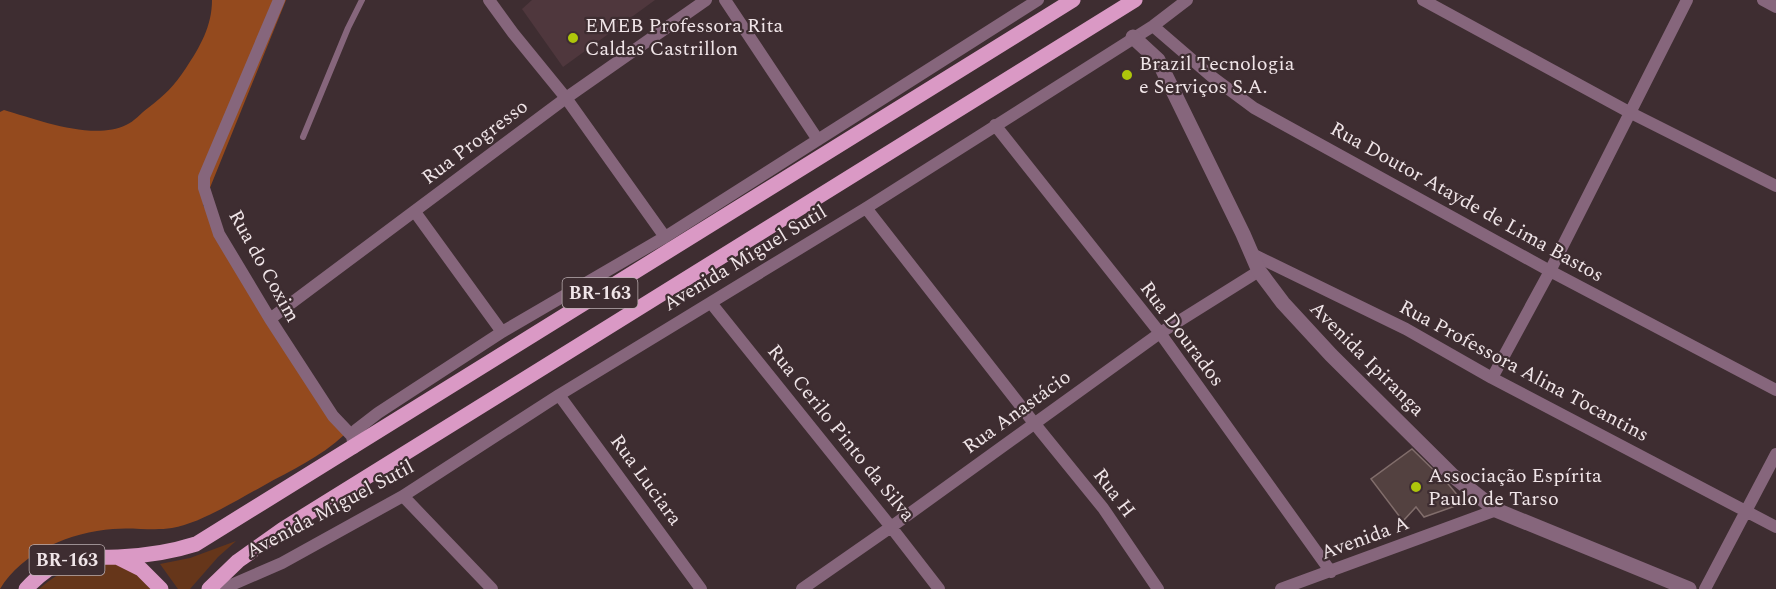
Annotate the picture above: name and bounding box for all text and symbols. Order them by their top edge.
place label: EMEB Professora Rita Caldas Castrillon [585,11,784,64]
marker: EMEB Professora Rita Caldas Castrillon [566,31,580,45]
place label: Brazil Tecnologia e Serviços S.A. [1139,49,1295,102]
marker: Brazil Tecnologia e Serviços S.A. [1120,68,1134,82]
street label: Rua Progresso [415,92,535,192]
street label: Rua Doutor Atayde de Lima Bastos [1325,114,1609,290]
street label: Avenida Miguel Sutil [657,197,833,319]
street label: Rua do Coxim [221,204,307,328]
street label: Rua Dourados [1132,275,1232,393]
road number: BR-163 [562,278,638,308]
street label: Rua Professora Alina Tocantins [1394,292,1654,450]
street label: Avenida Ipiranga [1302,294,1432,424]
street label: Rua Cerilo Pinto da Silva [760,338,922,528]
street label: Rua Anastácio [957,362,1077,462]
street label: Rua Luciara [603,428,690,532]
street label: Avenida Miguel Sutil [241,452,419,566]
place label: Associação Espírita Paulo de Tarso [1428,461,1602,514]
street label: Rua H [1085,462,1143,524]
marker: Associação Espírita Paulo de Tarso [1409,480,1423,494]
street label: Avenida A [1317,508,1413,568]
road number: BR-163 [29,545,104,575]

